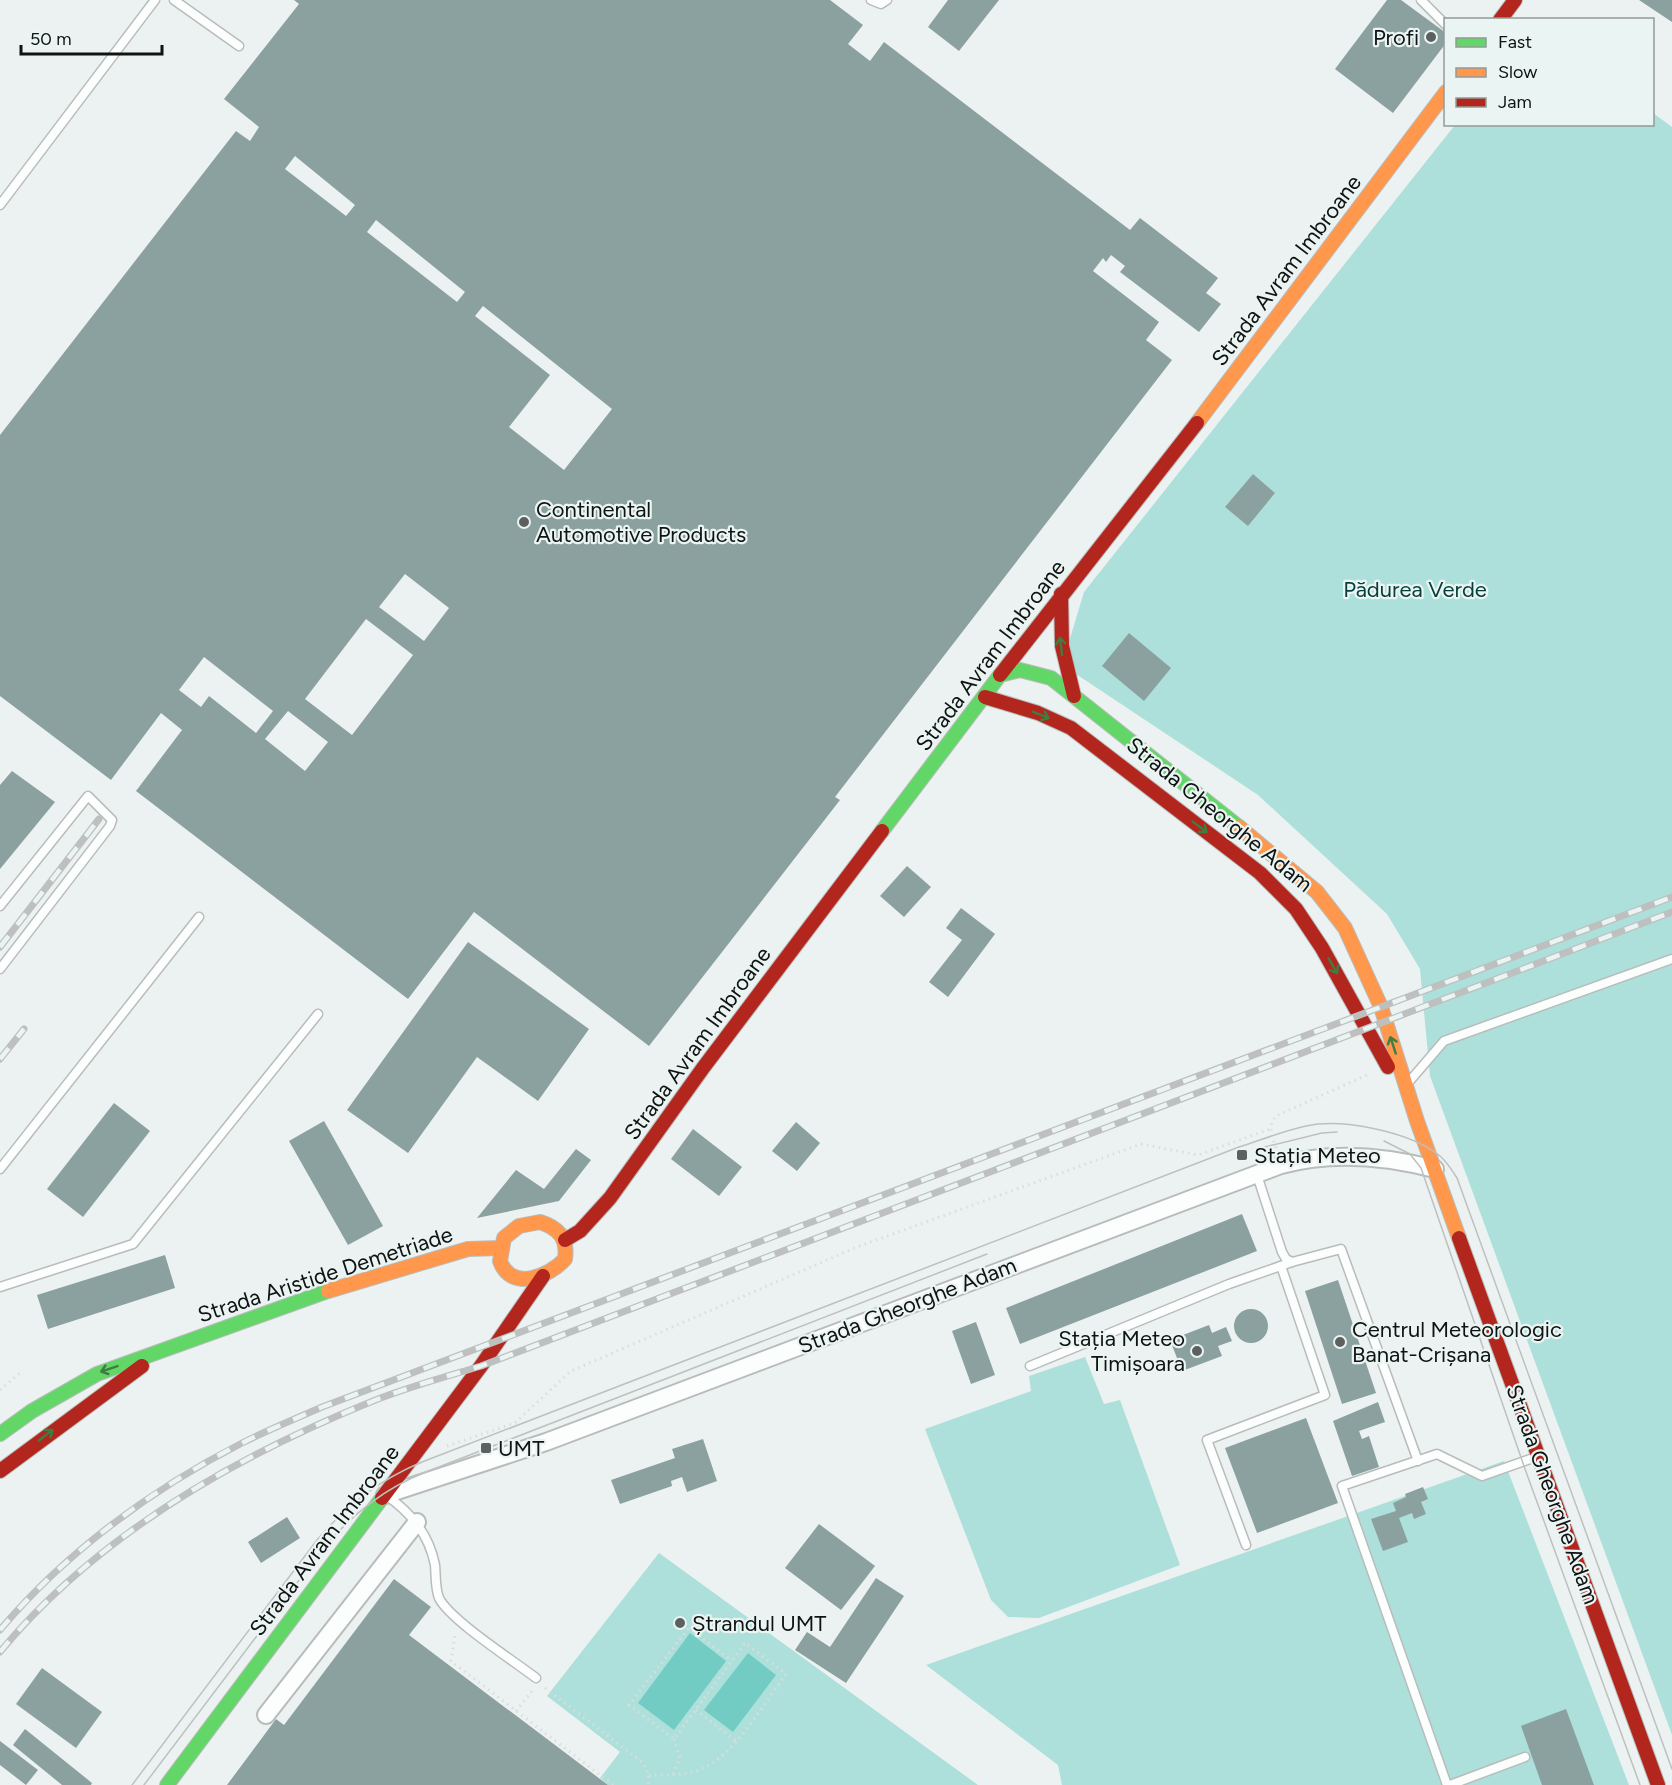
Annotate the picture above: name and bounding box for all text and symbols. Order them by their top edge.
scale bar [21,18,162,56]
legend [1444,18,1654,126]
place label: Profi [1373,24,1419,51]
text: 50 m [30,28,72,50]
marker: Profi [1424,30,1438,44]
text: Fast [1498,31,1532,53]
text: Slow [1498,61,1537,83]
text: Jam [1498,91,1532,113]
street label: Strada Avram Imbroane [1206,169,1367,371]
place label: Continental Automotive Products [536,496,746,548]
marker: Continental Automotive Products [517,515,531,529]
street label: Strada Avram Imbroane [910,554,1071,756]
park label: Pădurea Verde [1343,576,1487,603]
one-way arrow [1055,636,1066,656]
one-way arrow [1031,710,1050,721]
street label: Strada Gheorghe Adam [1121,731,1318,898]
one-way arrow [1192,820,1208,833]
street label: Strada Avram Imbroane [618,941,777,1145]
one-way arrow [1327,957,1339,974]
one-way arrow [1387,1036,1398,1055]
place label: Stația Meteo [1254,1142,1381,1169]
marker: Stația Meteo [1235,1148,1249,1162]
street label: Strada Aristide Demetriade [194,1220,456,1328]
street label: Strada Gheorghe Adam [794,1251,1020,1360]
place label: Centrul Meteorologic Banat-Crișana [1352,1316,1562,1368]
place label: Stația Meteo Timișoara [1058,1325,1185,1377]
marker: Centrul Meteorologic Banat-Crișana [1333,1335,1347,1349]
marker: Stația Meteo Timișoara [1190,1344,1204,1358]
one-way arrow [100,1365,119,1376]
street label: Strada Gheorghe Adam [1500,1381,1605,1608]
one-way arrow [38,1429,54,1442]
place label: UMT [498,1435,544,1462]
street label: Strada Avram Imbroane [244,1439,405,1641]
marker: UMT [479,1441,493,1455]
place label: Ștrandul UMT [692,1610,827,1637]
marker: Ștrandul UMT [673,1616,687,1630]

